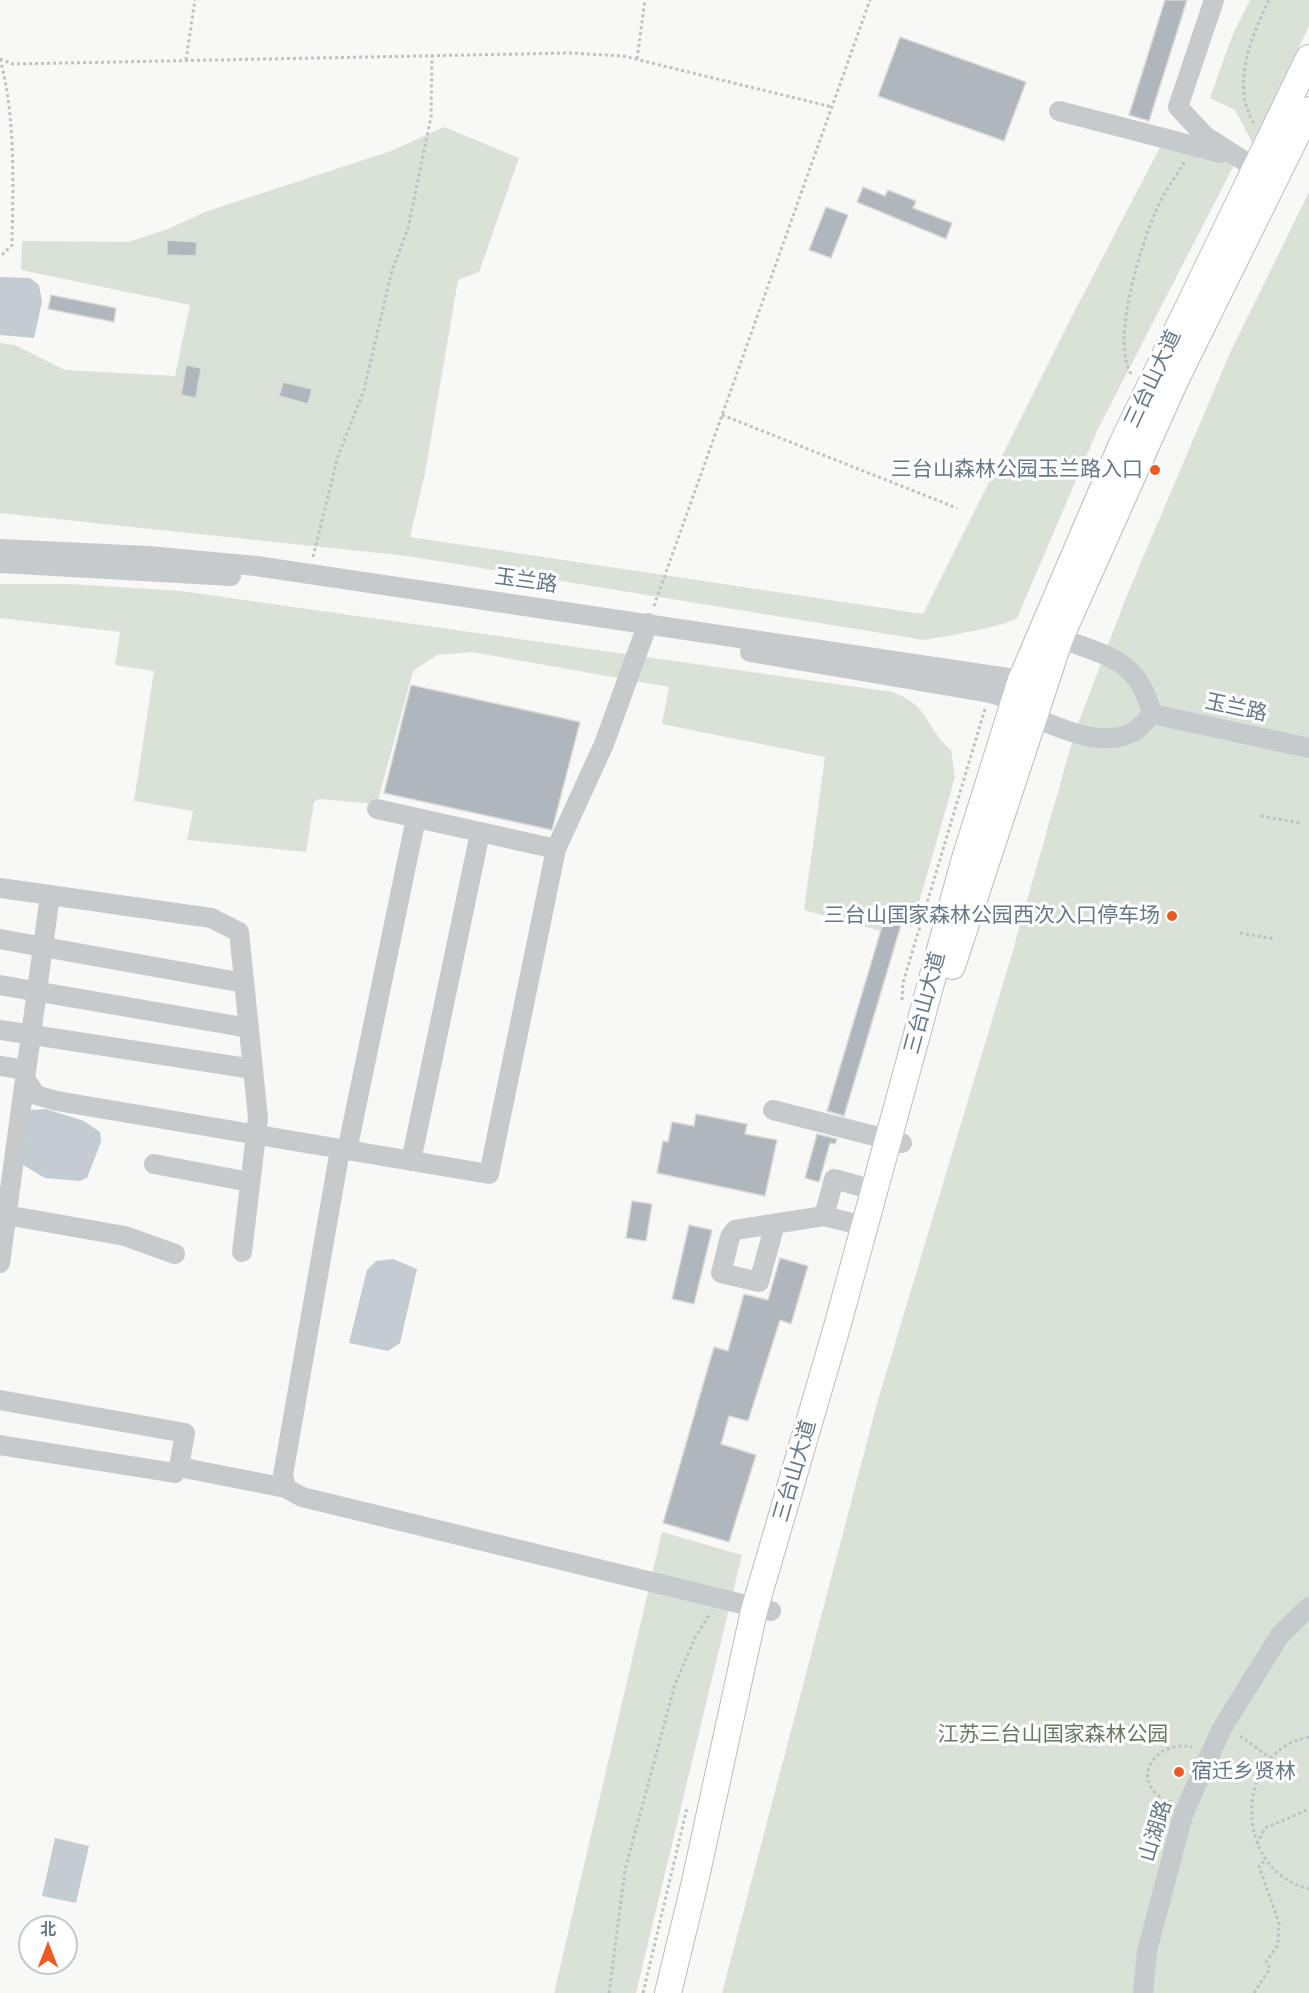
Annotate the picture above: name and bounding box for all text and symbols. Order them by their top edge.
street label: 三台山大道 [1119,326,1187,432]
place label: 三台山森林公园玉兰路入口 [891,457,1143,483]
marker: 三台山森林公园玉兰路入口 [1148,463,1162,477]
street label: 玉兰路 [493,564,559,598]
street label: 玉兰路 [1203,689,1269,727]
place label: 三台山国家森林公园西次入口停车场 [824,903,1160,929]
marker: 三台山国家森林公园西次入口停车场 [1165,909,1179,923]
street label: 三台山大道 [899,949,951,1057]
street label: 三台山大道 [768,1417,822,1525]
park label: 江苏三台山国家森林公园 [938,1722,1168,1748]
place label: 宿迁乡贤林 [1191,1759,1296,1785]
marker: 宿迁乡贤林 [1172,1765,1186,1779]
street label: 山湖路 [1135,1797,1177,1865]
north arrow [18,1915,78,1975]
text: 北 [40,1919,56,1939]

